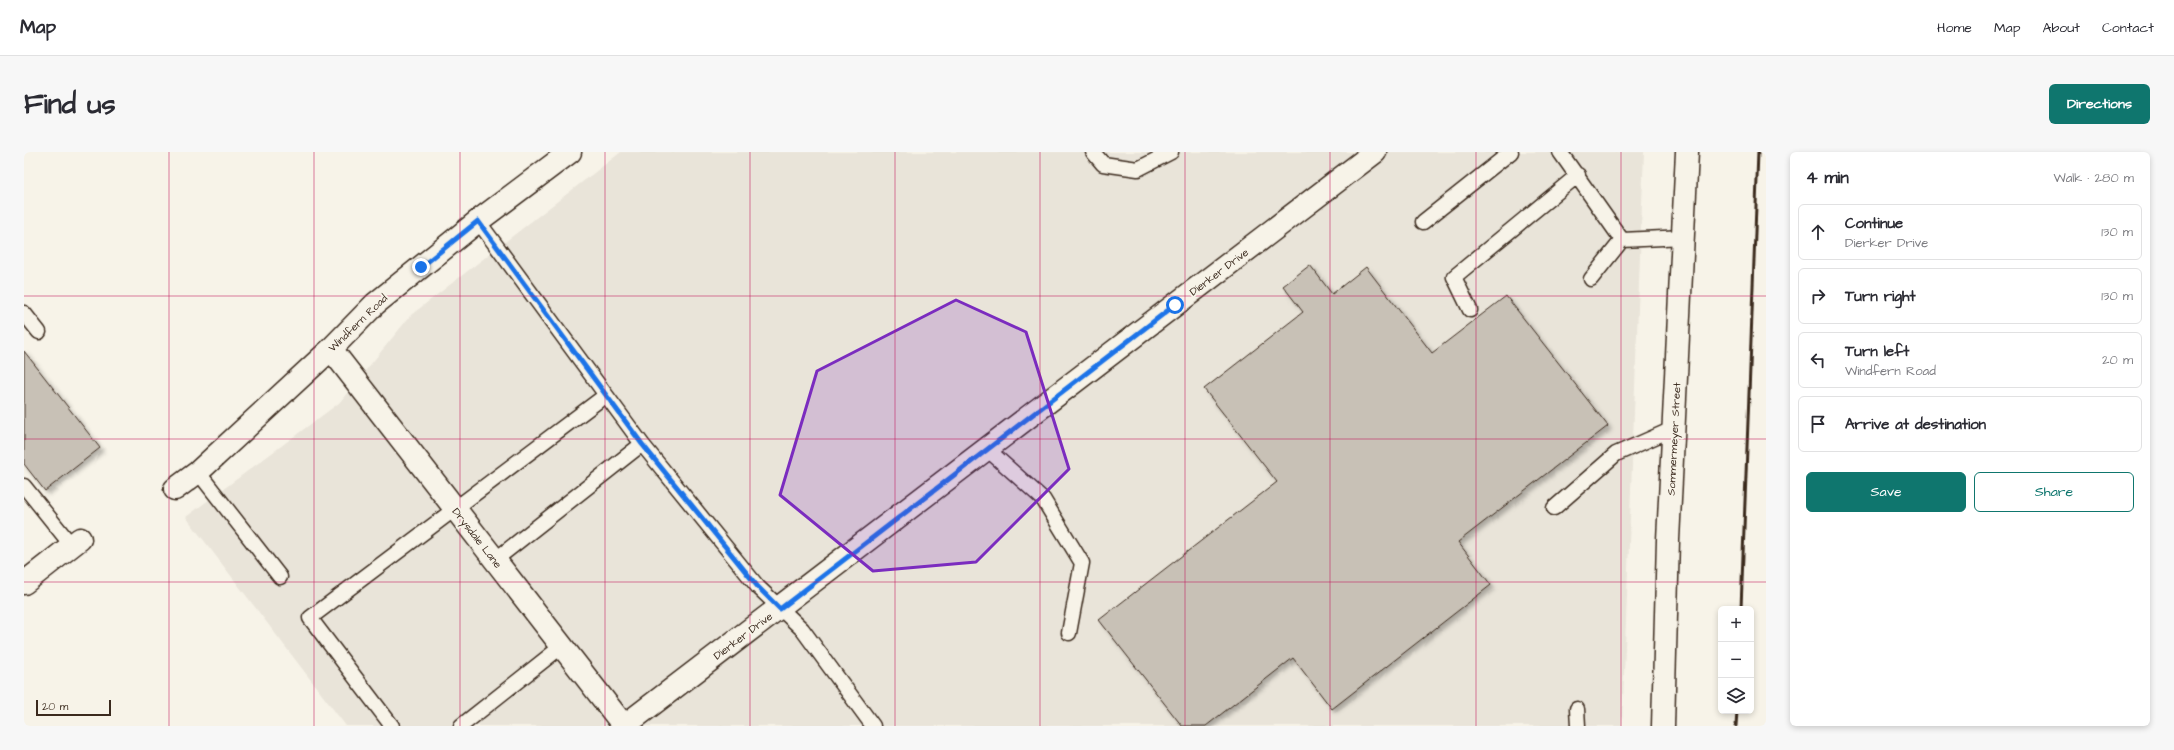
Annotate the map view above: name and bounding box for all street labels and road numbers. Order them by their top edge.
street label: Dierker Drive [1186,245,1252,299]
street label: Windfern Road [325,291,391,355]
street label: Sommermeyer Street [1664,381,1685,496]
street label: Drysdale Lane [448,505,505,572]
street label: Dierker Drive [710,609,776,663]

